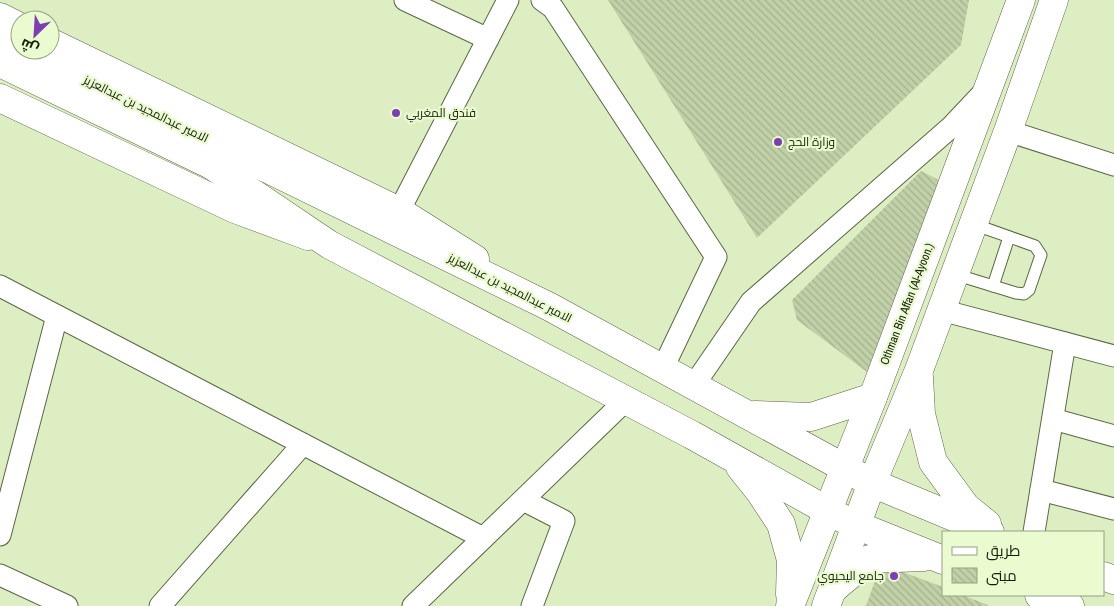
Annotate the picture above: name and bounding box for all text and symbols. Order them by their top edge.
north arrow [10,10,60,60]
text: ش [18,35,41,59]
street label: الامير عبدالمجيد بن عبدالعزيز [80,71,211,146]
place label: فندق المغربي [406,105,476,123]
marker: فندق المغربي [390,107,402,119]
place label: وزارة الحج [788,134,835,150]
marker: وزارة الحج [772,136,784,148]
street label: Othman Bin Affan (Al-Ayoon.) [876,241,938,367]
street label: الامير عبدالمجيد بن عبدالعزيز [444,249,575,326]
legend [942,531,1104,596]
text: طريق [986,540,1020,561]
text: مبنى [986,565,1017,586]
place label: جامع اليحيوي [817,568,884,586]
marker: جامع اليحيوي [888,570,900,582]

